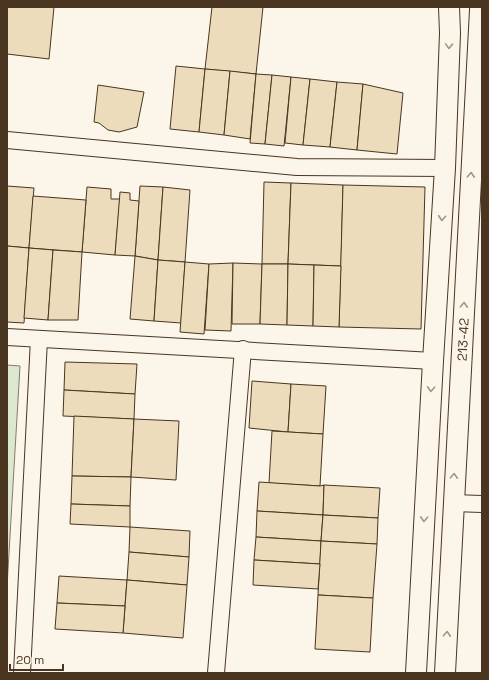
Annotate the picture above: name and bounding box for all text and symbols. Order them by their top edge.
one-way arrow [445,43,454,49]
one-way arrow [467,172,476,178]
one-way arrow [437,215,446,221]
one-way arrow [460,301,468,307]
street label: 213-42 [453,317,472,361]
one-way arrow [427,386,435,392]
one-way arrow [450,473,459,479]
one-way arrow [420,516,429,522]
one-way arrow [442,631,451,637]
scale bar [10,646,63,672]
text: 20 m [16,652,44,668]

